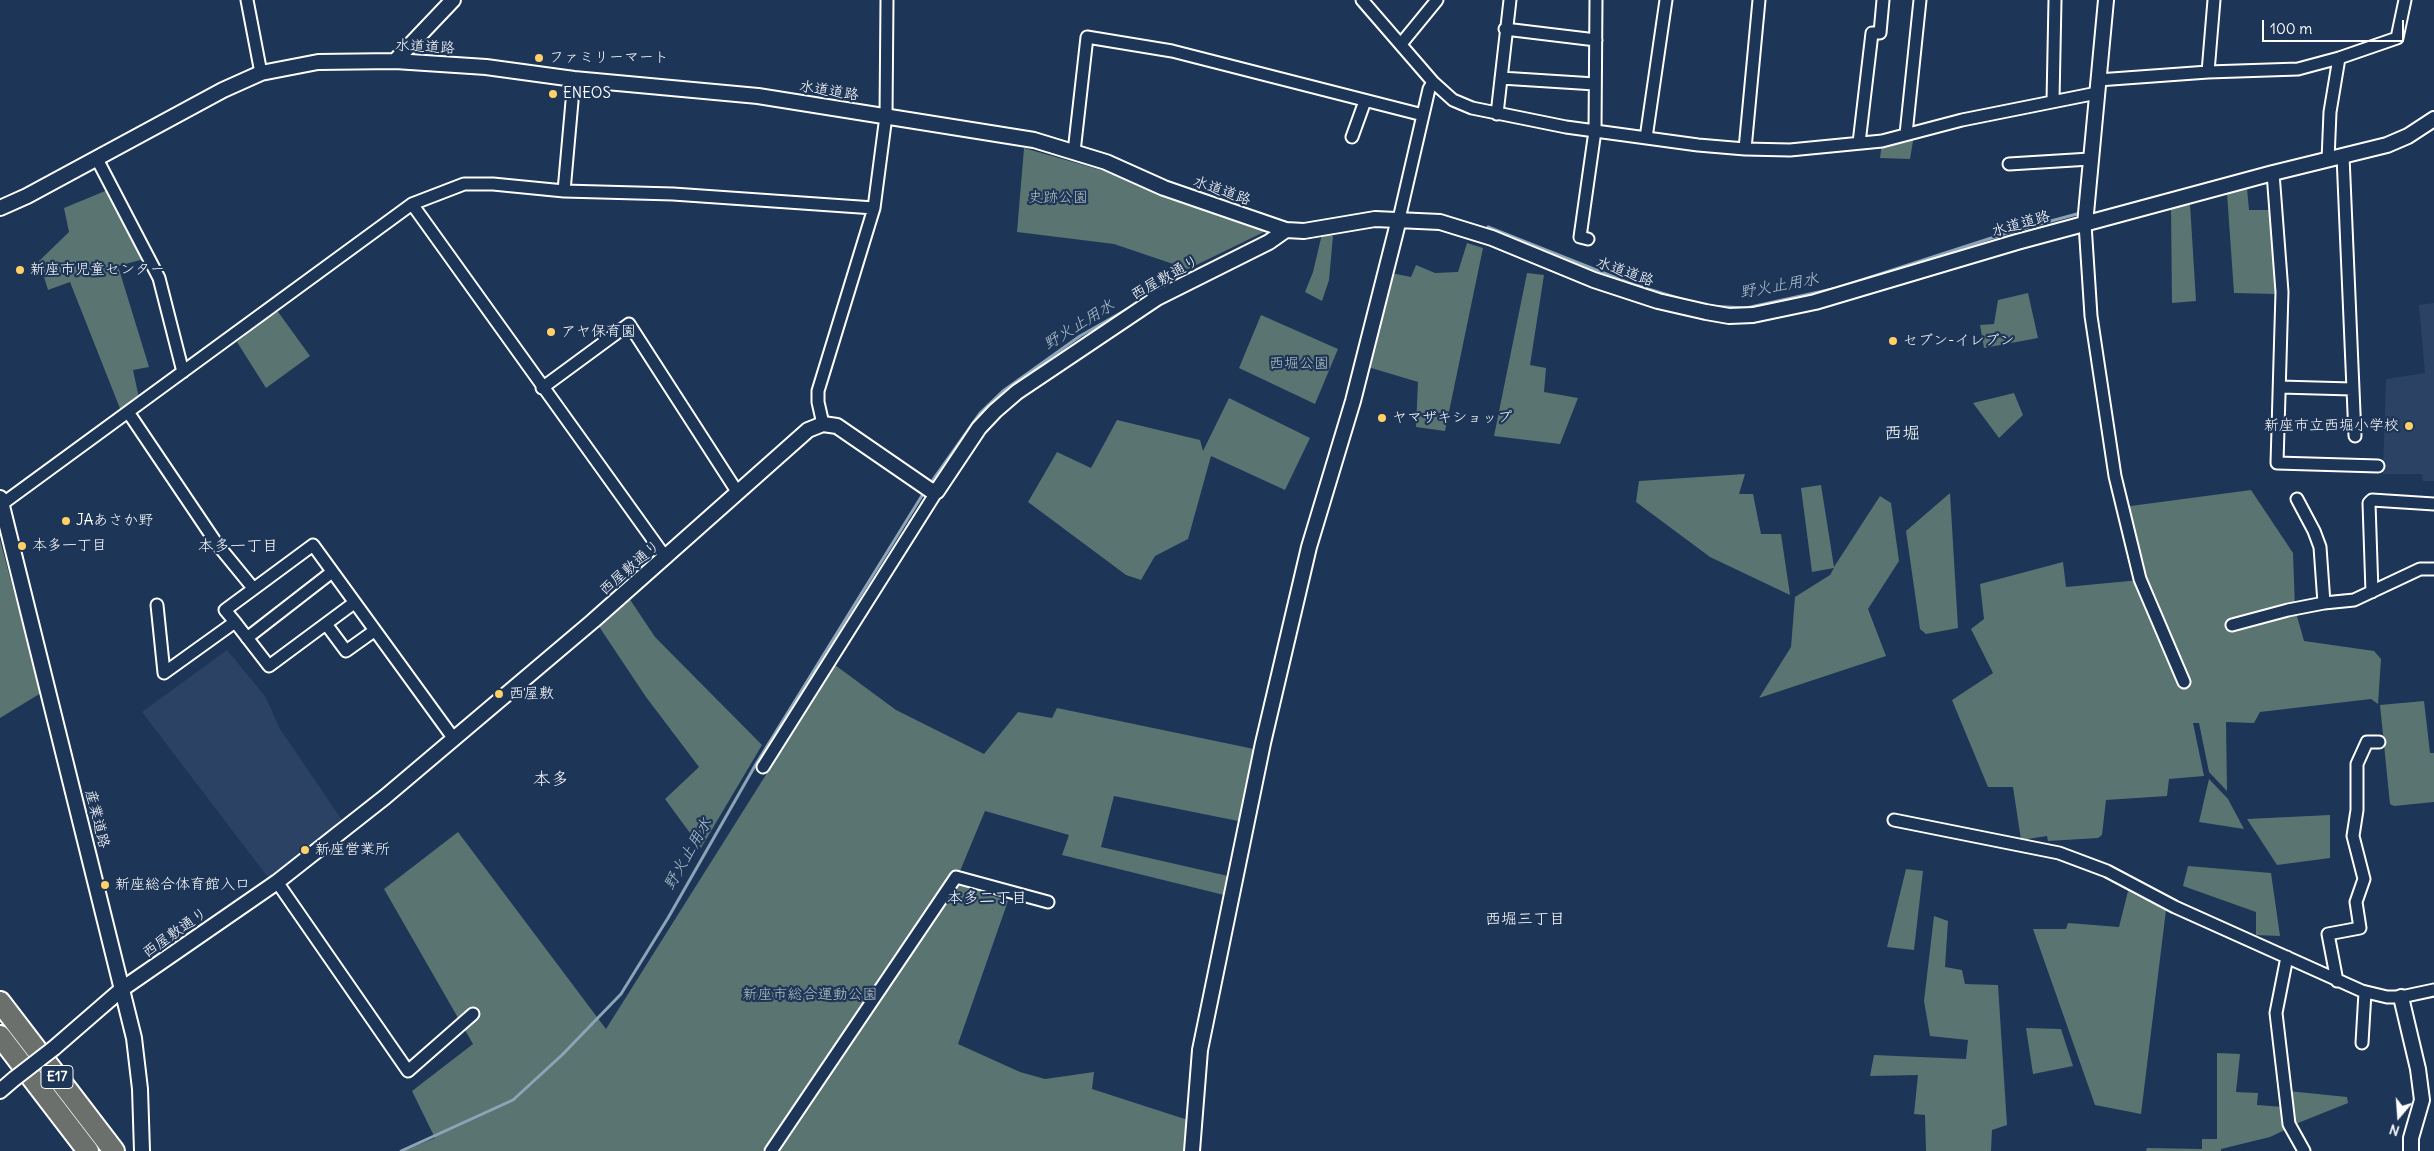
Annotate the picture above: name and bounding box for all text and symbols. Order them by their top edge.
scale bar [2264,10,2406,42]
text: 100 m [2270,19,2312,38]
street label: 水道道路 [395,36,455,58]
place label: ファミリーマート [549,49,669,67]
marker: ファミリーマート [533,52,545,64]
street label: 水道道路 [798,77,860,105]
place label: ENEOS [563,85,611,103]
marker: ENEOS [547,88,559,100]
street label: 水道道路 [1191,173,1253,209]
park label: 史跡公園 [1028,189,1088,207]
street label: 水道道路 [1990,207,2052,241]
street label: 西屋敷通り [1128,252,1202,304]
street label: 水道道路 [1594,254,1656,290]
place label: 新座市児童センター [30,261,165,279]
marker: 新座市児童センター [14,264,26,276]
water label: 野火止用水 [1738,270,1820,302]
water label: 野火止用水 [1040,296,1118,354]
place label: アヤ保育園 [561,323,636,341]
marker: アヤ保育園 [545,326,557,338]
place label: セブン-イレブン [1903,332,2014,350]
marker: セブン-イレブン [1887,335,1899,347]
park label: 西堀公園 [1269,355,1329,373]
place label: ヤマザキショップ [1392,409,1512,427]
marker: ヤマザキショップ [1376,412,1388,424]
place label: 新座市立西堀小学校 [2264,417,2399,435]
marker: 新座市立西堀小学校 [2403,420,2415,432]
district label: 西堀 [1884,423,1920,445]
place label: JAあさか野 [76,512,153,530]
marker: JAあさか野 [60,515,72,527]
district label: 本多一丁目 [198,536,278,556]
place label: 本多一丁目 [32,537,107,555]
street label: 西屋敷通り [596,537,664,599]
marker: 本多一丁目 [16,540,28,552]
place label: 西屋敷 [509,685,554,703]
marker: 西屋敷 [493,688,505,700]
district label: 本多 [533,769,569,791]
street label: 産業道路 [81,788,113,850]
water label: 野火止用水 [660,815,716,893]
place label: 新座営業所 [315,841,390,859]
marker: 新座営業所 [299,844,311,856]
place label: 新座総合体育館入口 [115,876,250,894]
marker: 新座総合体育館入口 [99,879,111,891]
district label: 本多二丁目 [947,888,1027,908]
street label: 西屋敷通り [139,904,211,962]
district label: 西堀三丁目 [1485,909,1565,929]
park label: 新座市総合運動公園 [743,986,877,1004]
road number: E17 [41,1066,73,1088]
north arrow [2374,1091,2424,1141]
text: N [2387,1120,2402,1140]

